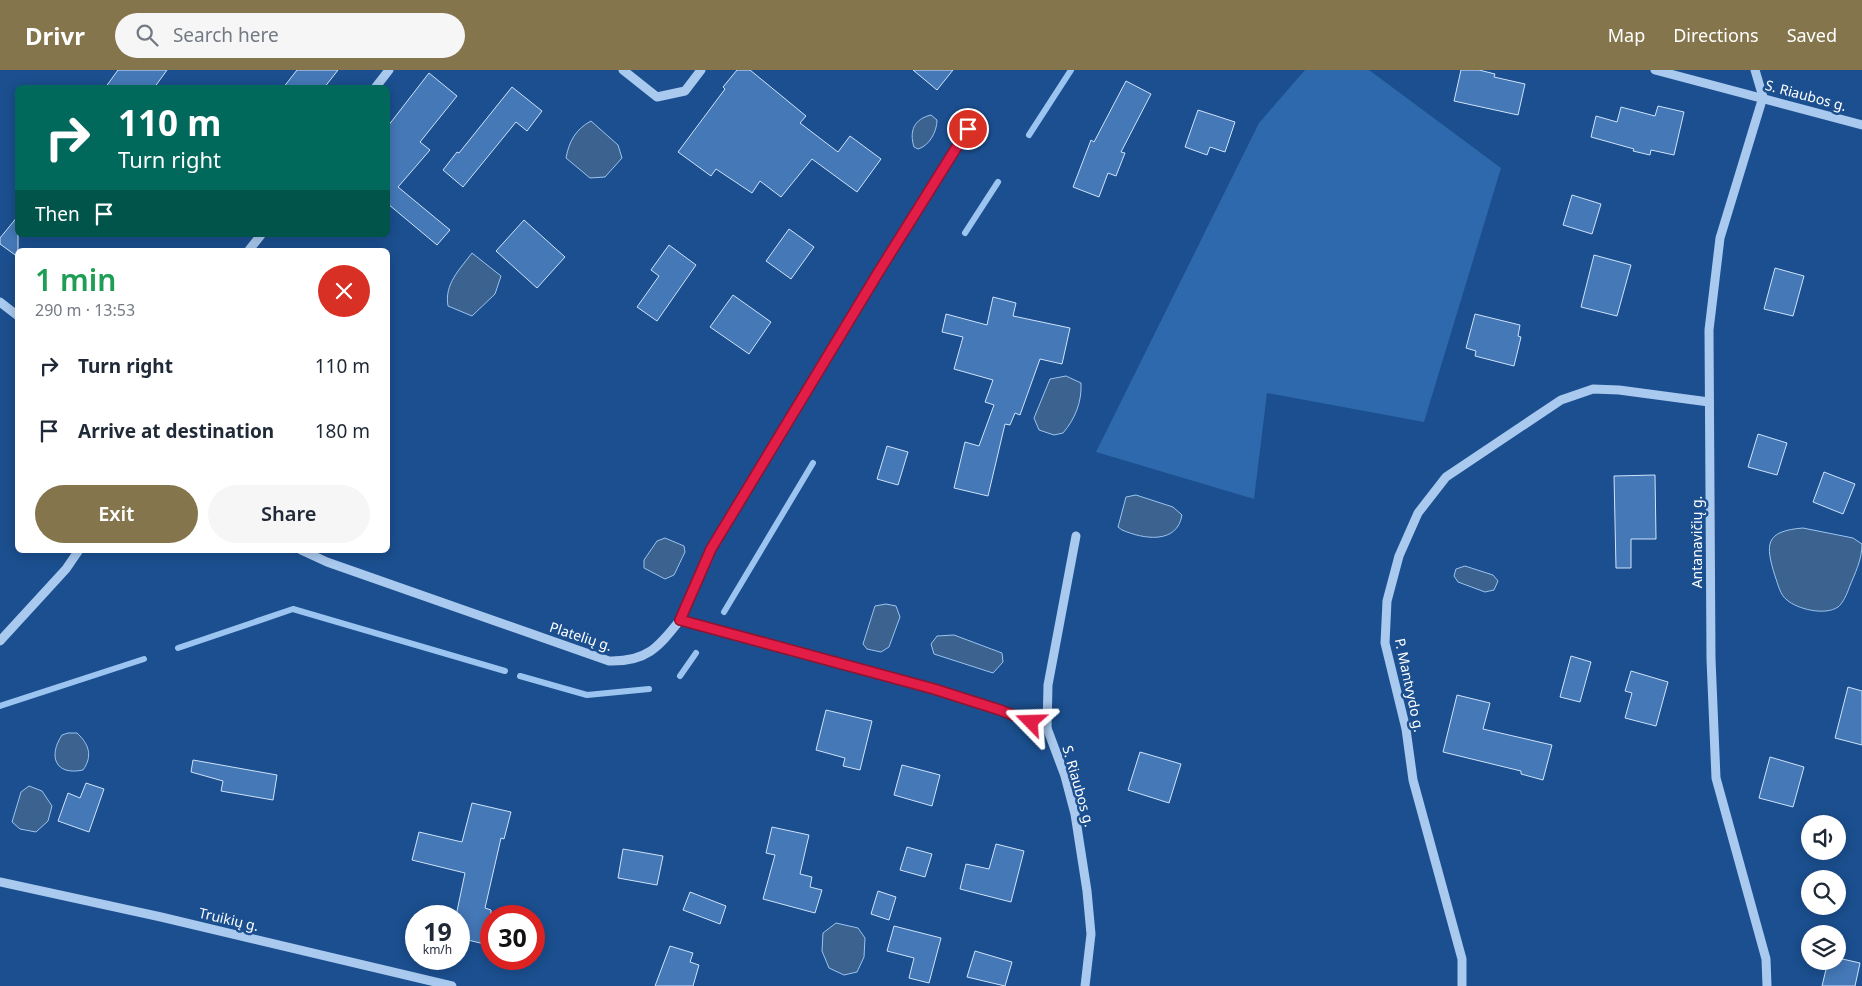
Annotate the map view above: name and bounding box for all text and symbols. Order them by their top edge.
search box [115,13,465,58]
text: Drivr [25,19,85,52]
icon: search [133,21,161,49]
text: Search here [173,22,279,48]
text: Map [1608,23,1645,47]
text: Directions [1673,23,1759,47]
text: Saved [1787,23,1837,47]
street label: S. Riaubos g. [1763,75,1849,115]
text: 110 m [118,99,221,146]
icon: right [35,105,100,170]
pin [947,108,989,150]
icon: arrive [954,115,982,143]
text: Turn right [118,144,221,174]
icon: arrive [90,200,118,228]
text: Then [35,201,80,227]
text: 1 min [35,259,116,300]
button: close [318,265,370,317]
text: 290 m · 13:53 [35,299,135,321]
icon: right [35,352,63,380]
text: Turn right [78,353,173,379]
text: 110 m [315,353,370,379]
icon: arrive [35,417,63,445]
text: Arrive at destination [78,418,274,444]
text: 180 m [315,418,370,444]
button: Exit [35,485,198,543]
button: Share [208,485,370,543]
street label: Antanavičių g. [1687,496,1706,588]
street label: Platelių g. [547,617,615,655]
street label: P. Mantvydo g. [1391,636,1429,734]
position arrow [1004,695,1056,747]
street label: S. Riaubos g. [1058,743,1100,829]
map controls [1801,815,1846,970]
button: sound [1801,815,1846,860]
button: search [1801,870,1846,915]
street label: Truikių g. [197,903,261,935]
speed limit sign: 30 [480,905,545,970]
text: 19 [423,914,452,948]
button: layers [1801,925,1846,970]
text: km/h [423,941,452,958]

